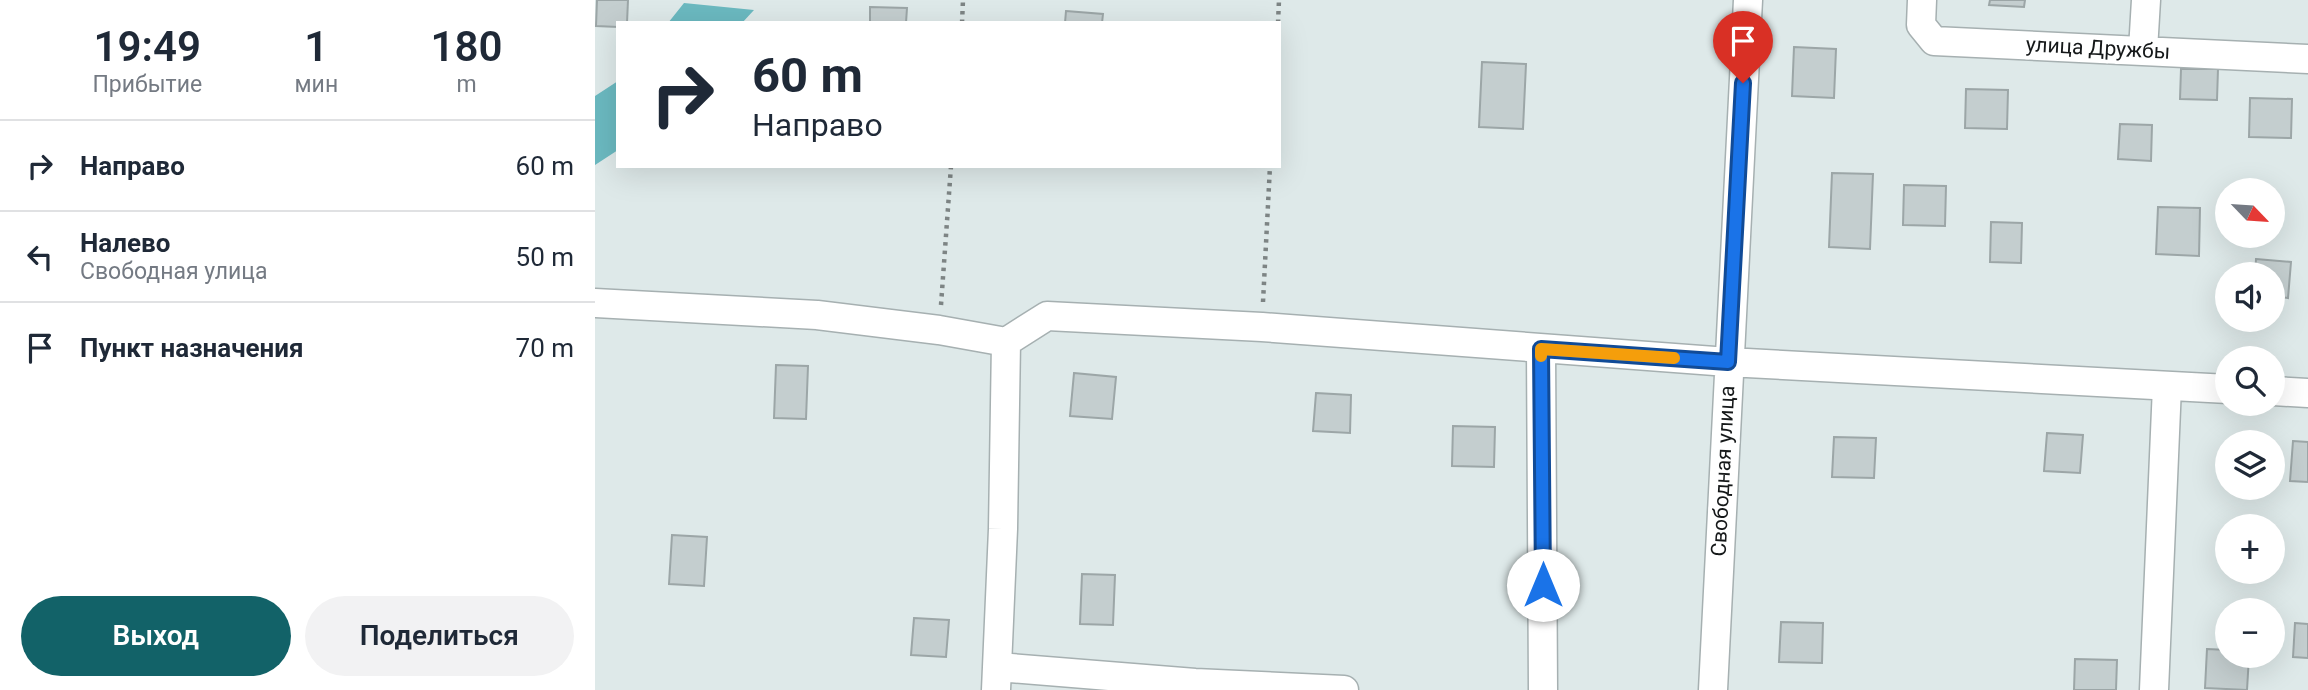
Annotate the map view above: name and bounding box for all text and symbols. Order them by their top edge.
pin [1713,11,1773,83]
text: 19:49 [94,22,201,71]
text: 1 [304,22,328,71]
text: 180 [431,22,503,71]
icon: arrive [1724,22,1762,60]
street label: улица Дружбы [2025,32,2171,64]
text: 60 m [752,47,863,104]
icon: right [637,49,728,140]
text: Прибытие [92,71,202,98]
text: мин [295,71,338,98]
text: m [457,71,477,98]
text: Направо [752,106,883,144]
icon: right [21,147,59,185]
text: Направо [80,151,185,181]
text: 60 m [516,151,574,181]
north arrow [2215,178,2285,248]
map controls [2215,178,2285,668]
text: Налево [80,228,170,258]
icon: left [21,238,59,276]
text: 50 m [516,242,574,272]
text: Свободная улица [80,258,267,285]
button: sound [2215,262,2285,332]
icon: arrive [21,329,59,367]
text: Пункт назначения [80,333,304,363]
text: 70 m [516,333,574,363]
button: search [2215,346,2285,416]
street label: Свободная улица [1707,385,1739,557]
button: layers [2215,430,2285,500]
button: + [2215,514,2285,584]
position arrow [1506,548,1580,622]
button: Выход [21,596,291,676]
button: Поделиться [305,596,574,676]
button: − [2215,598,2285,668]

